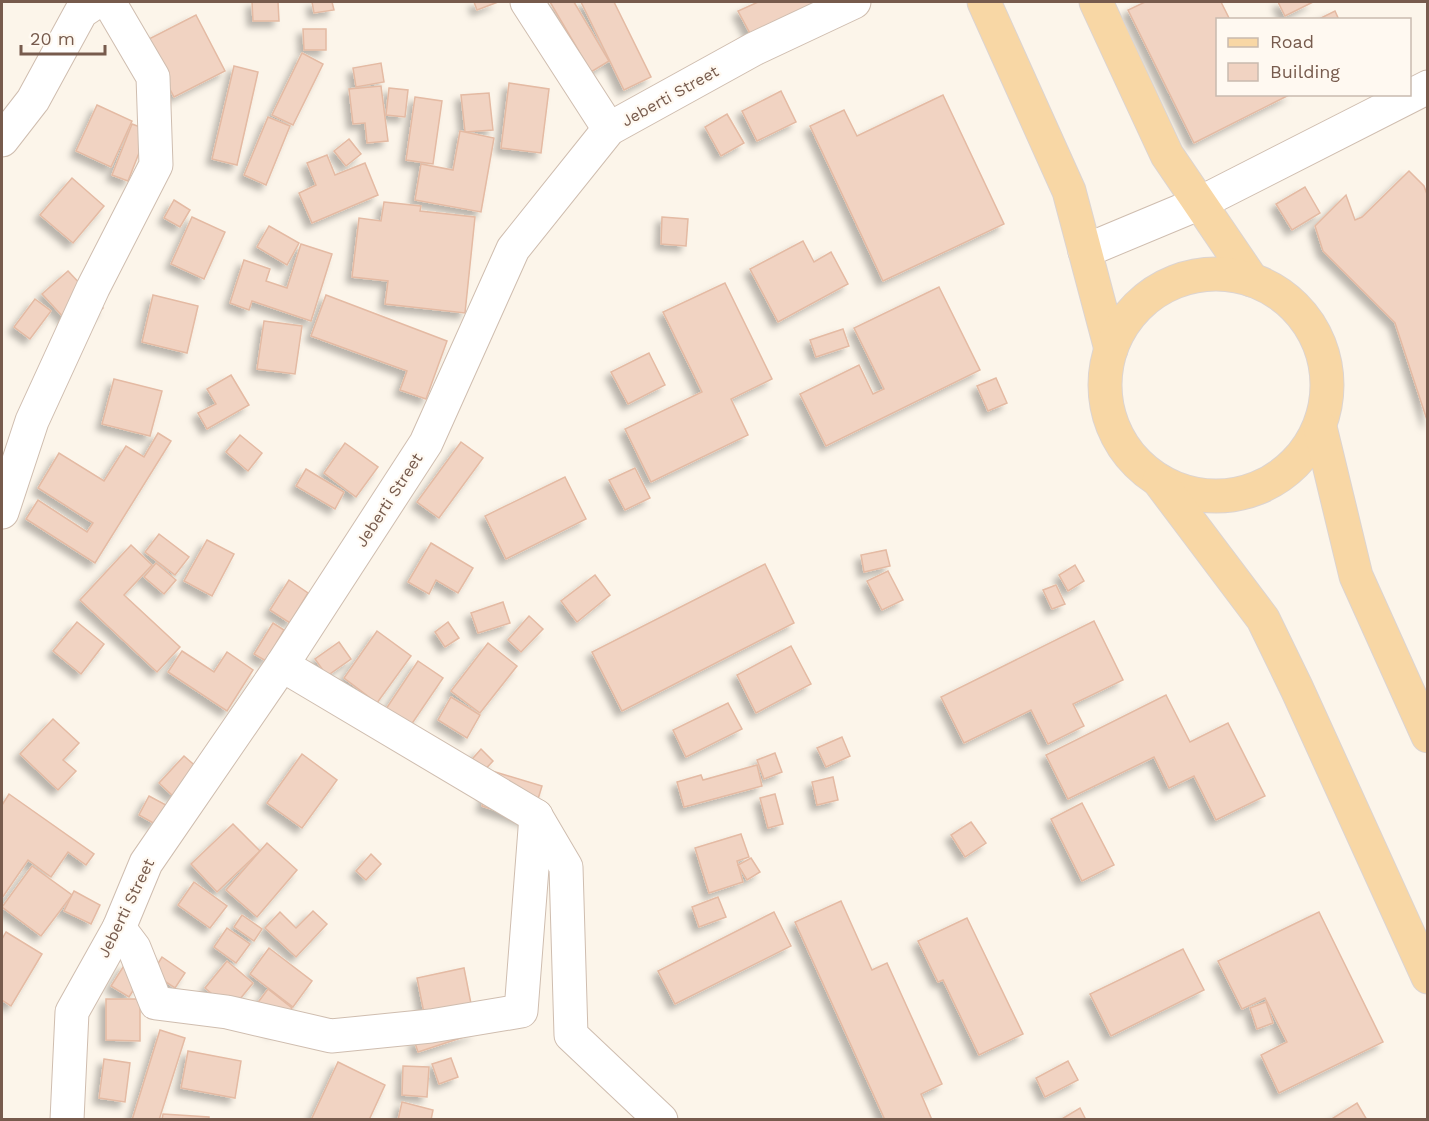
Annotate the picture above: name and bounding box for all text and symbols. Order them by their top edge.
scale bar [21,18,105,56]
legend [1216,18,1411,96]
text: 20 m [30,28,75,49]
text: Road [1270,31,1314,52]
street label: Jeberti Street [618,61,722,131]
text: Building [1270,61,1340,82]
street label: Jeberti Street [352,449,427,550]
street label: Jeberti Street [94,855,158,961]

